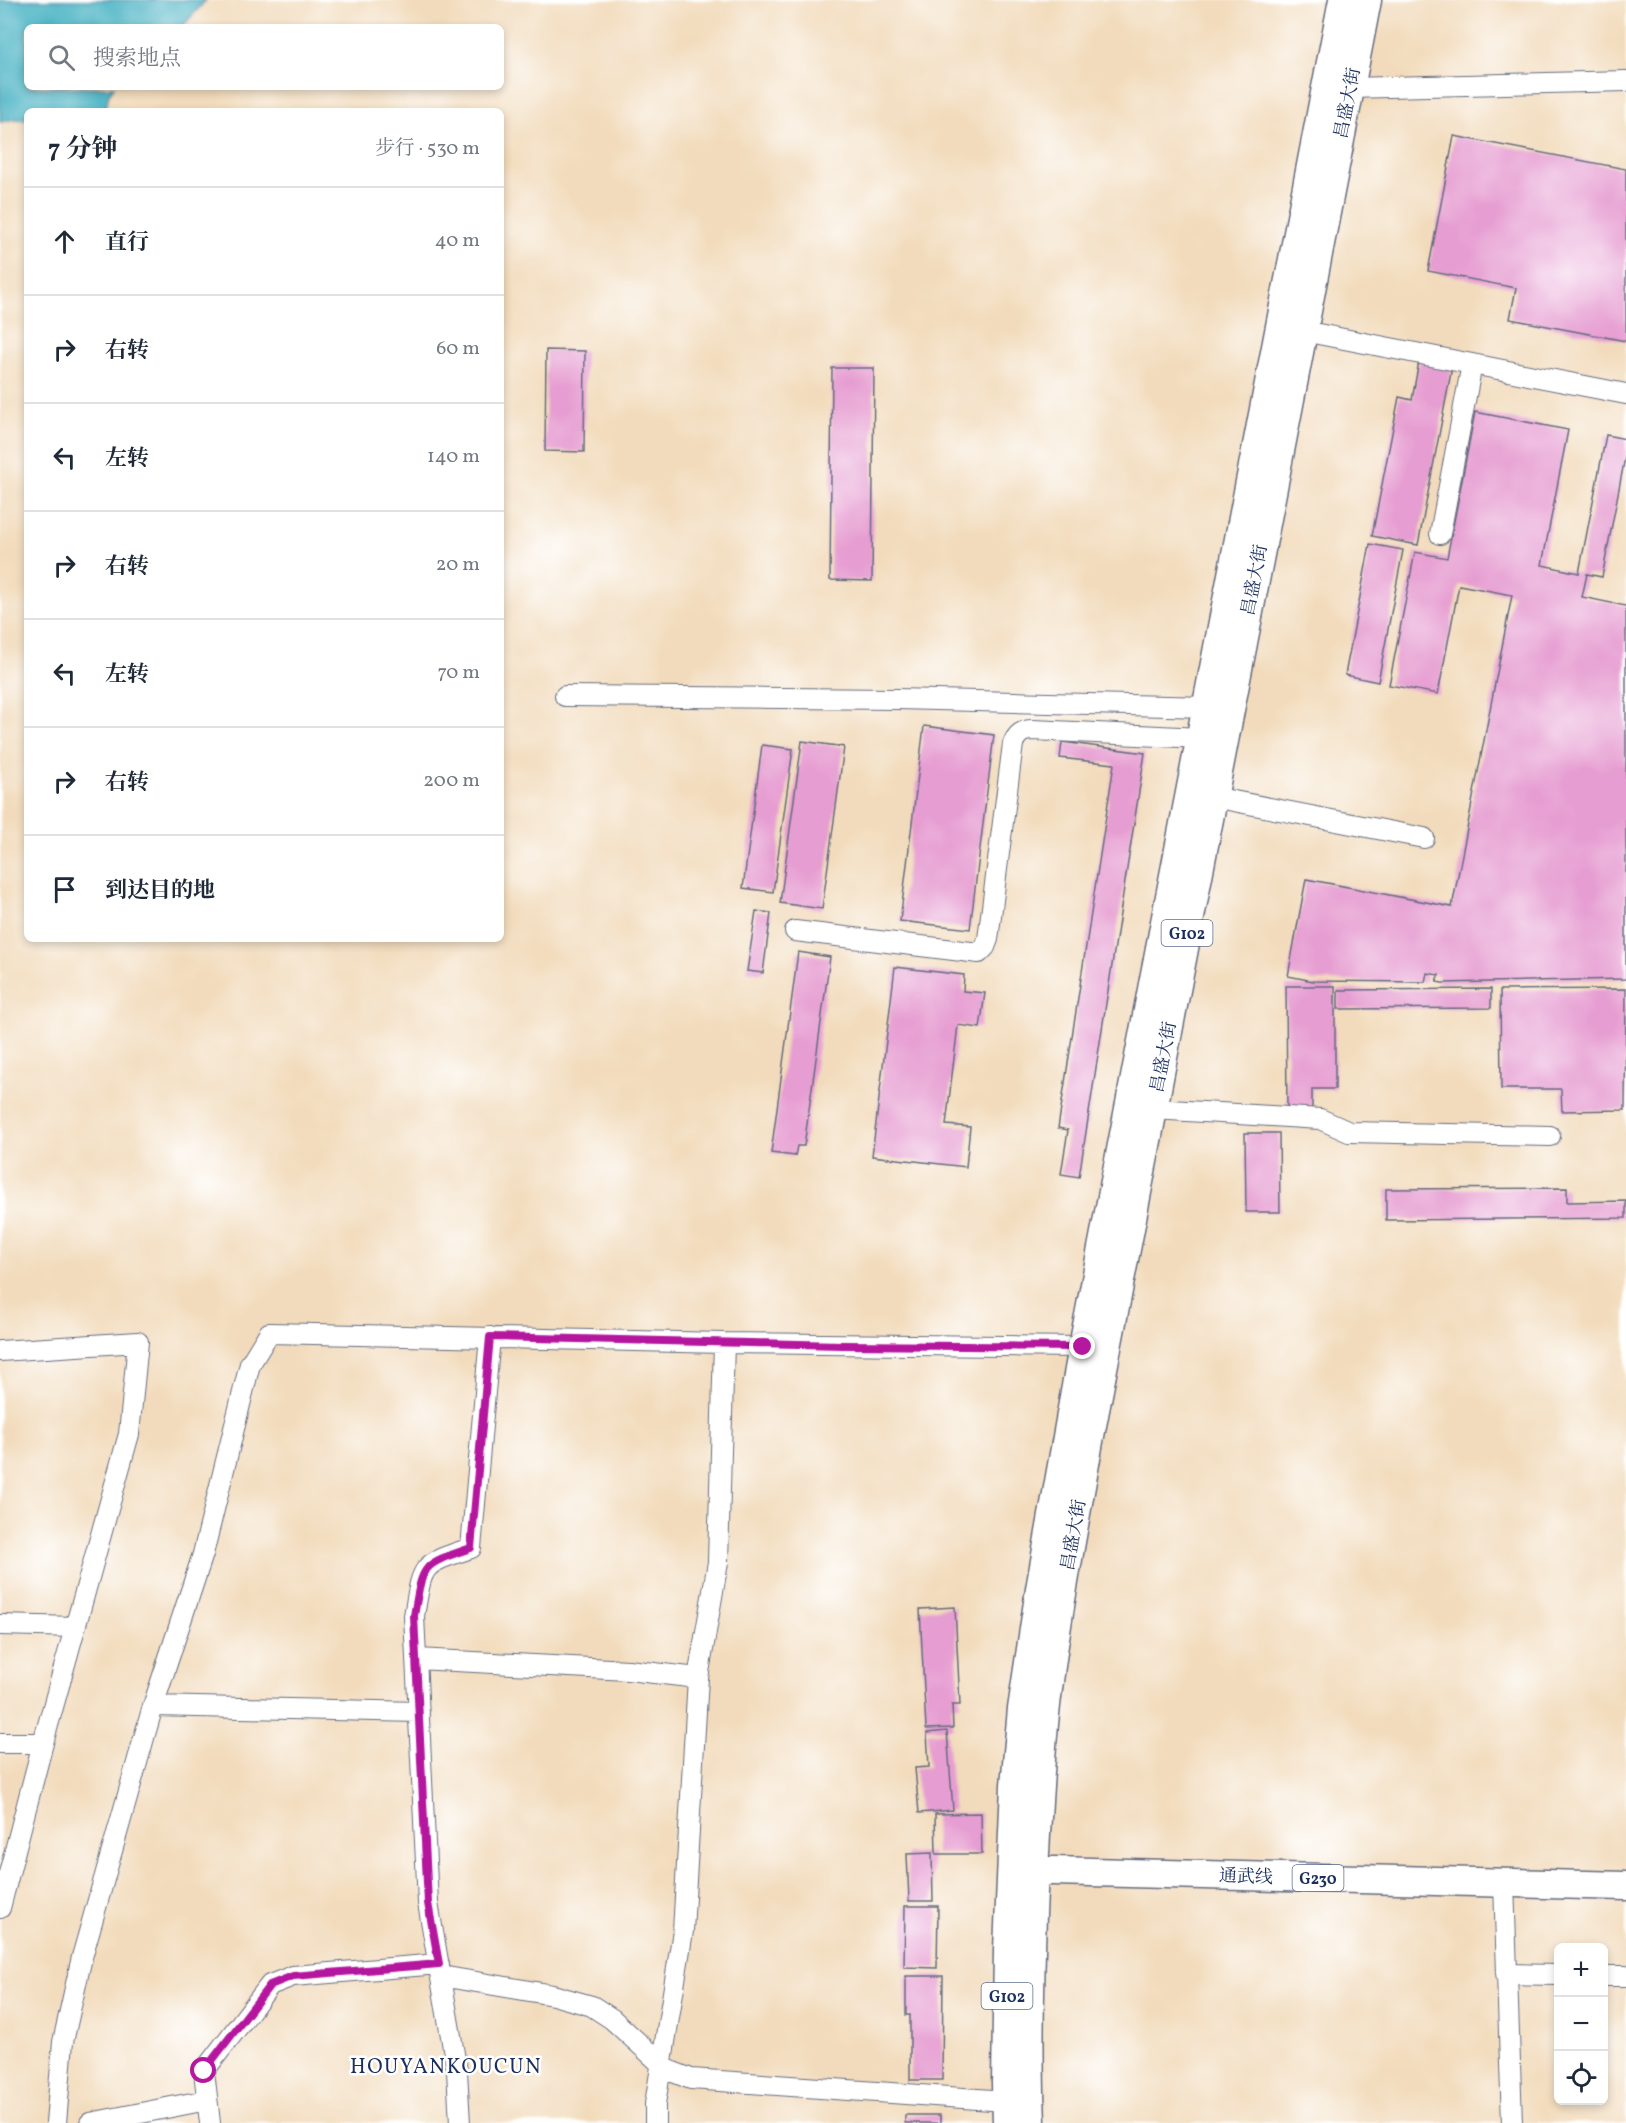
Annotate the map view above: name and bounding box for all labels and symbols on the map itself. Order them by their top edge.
street label: 昌盛大街 [1329,66,1368,141]
street label: 昌盛大街 [1236,543,1275,618]
road number: G102 [1162,920,1212,946]
street label: 昌盛大街 [1145,1020,1184,1095]
route end [1069,1333,1095,1359]
street label: 昌盛大街 [1056,1498,1093,1573]
street label: 通武线 [1219,1864,1273,1891]
road number: G230 [1292,1865,1344,1891]
road number: G102 [982,1983,1032,2009]
district label: HOUYANKOUCUN [350,2053,542,2082]
route start [190,2057,216,2083]

